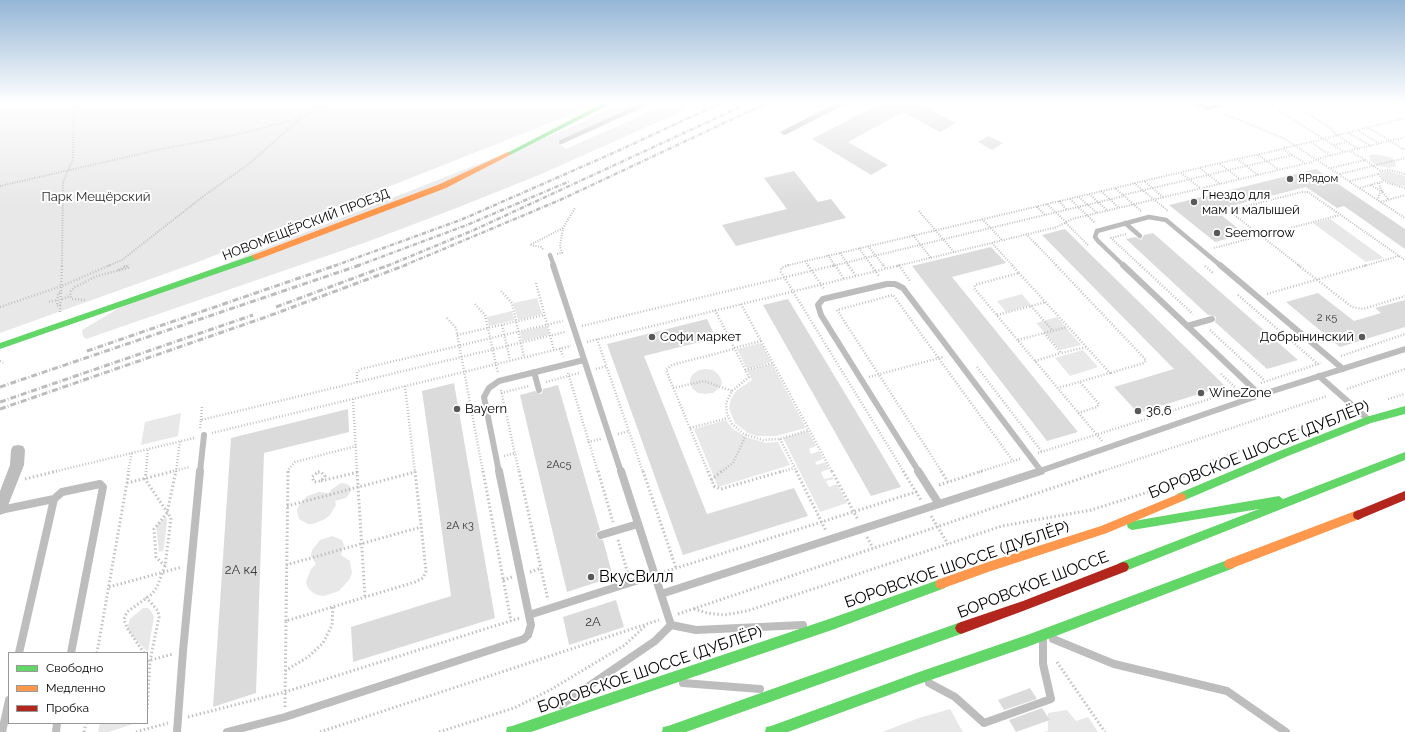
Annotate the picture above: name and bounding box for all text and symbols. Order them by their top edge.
place label: ЯРядом [1298,172,1338,186]
marker: ЯРядом [1285,174,1295,184]
street label: НОВОМЕЩЁРСКИЙ ПРОЕЗД [220,186,392,264]
place label: Гнездо для мам и малышей [1202,187,1300,218]
park label: Парк Мещёрский [41,189,151,205]
marker: Гнездо для мам и малышей [1189,197,1199,207]
place label: Seemorrow [1225,225,1295,241]
marker: Seemorrow [1212,228,1222,238]
house number: 2 к5 [1317,311,1337,325]
place label: Софи маркет [660,329,741,345]
place label: Добрынинский [1260,329,1354,345]
marker: Софи маркет [647,332,657,342]
marker: Добрынинский [1357,332,1367,342]
place label: WineZone [1209,385,1271,401]
marker: WineZone [1196,388,1206,398]
street label: БОРОВСКОЕ ШОССЕ (ДУБЛЁР) [1146,397,1372,503]
place label: Bayern [465,401,507,417]
place label: 36,6 [1146,403,1172,419]
marker: Bayern [452,404,462,414]
marker: 36,6 [1133,406,1143,416]
house number: 2Ас5 [546,458,572,472]
street label: БОРОВСКОЕ ШОССЕ (ДУБЛЁР) [842,517,1072,613]
house number: 2А к3 [446,519,474,533]
street label: БОРОВСКОЕ ШОССЕ [955,547,1111,623]
house number: 2А к4 [225,562,257,578]
place label: ВкусВилл [599,567,674,587]
marker: ВкусВилл [586,572,596,582]
house number: 2А [585,614,601,630]
street label: БОРОВСКОЕ ШОССЕ (ДУБЛЁР) [535,622,765,718]
legend [8,652,148,724]
text: Свободно [46,661,103,675]
text: Медленно [46,681,105,695]
text: Пробка [46,701,89,715]

